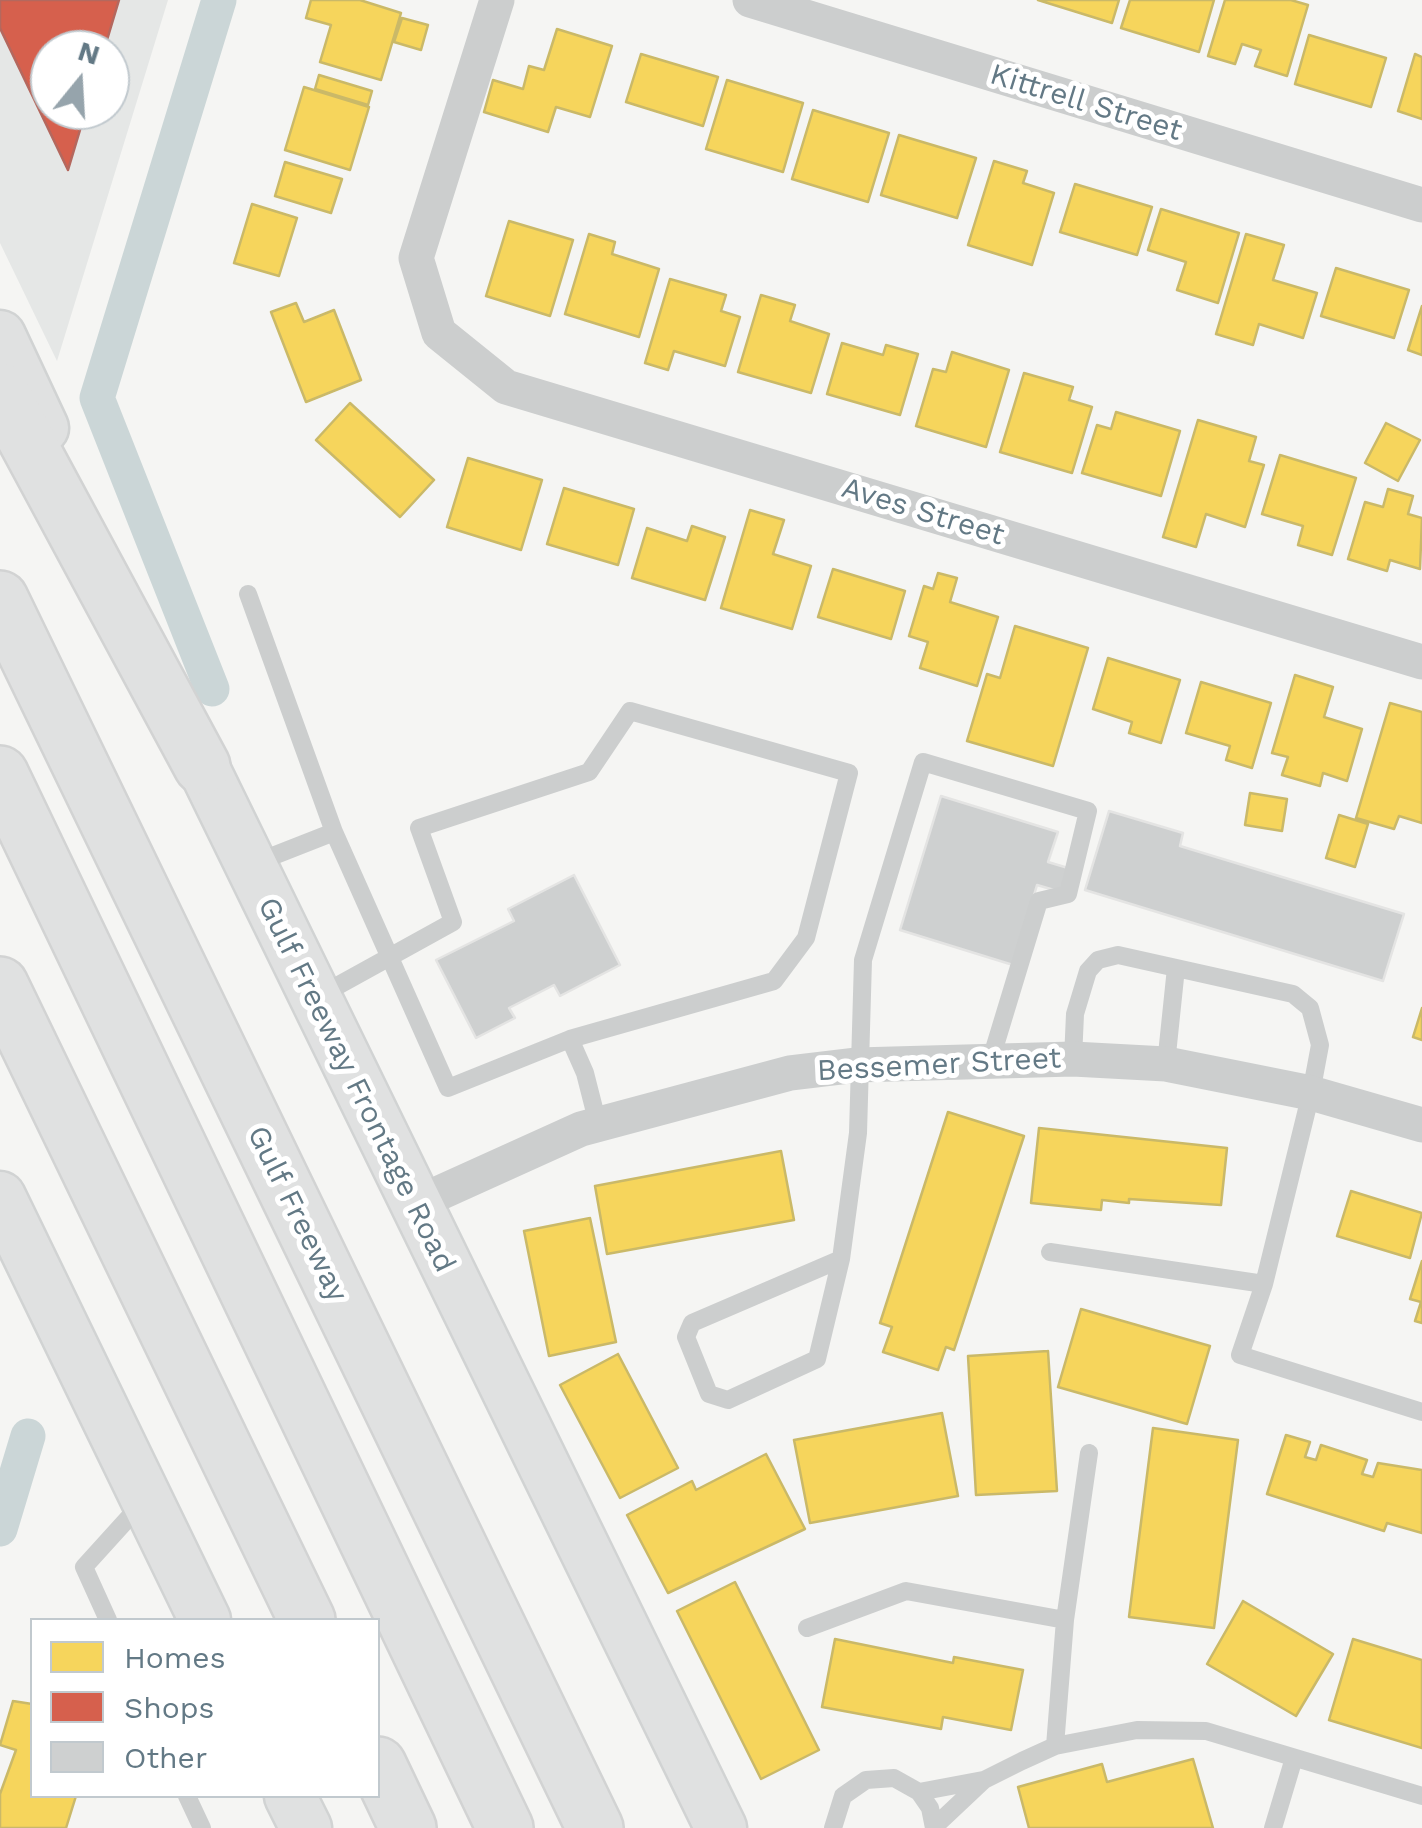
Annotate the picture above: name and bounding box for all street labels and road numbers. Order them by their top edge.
street label: Kittrell Street [986,57,1186,149]
street label: Aves Street [837,470,1009,554]
street label: Gulf Freeway Frontage Road [249,892,463,1278]
street label: Bessemer Street [816,1041,1062,1089]
street label: Gulf Freeway [239,1120,355,1308]

